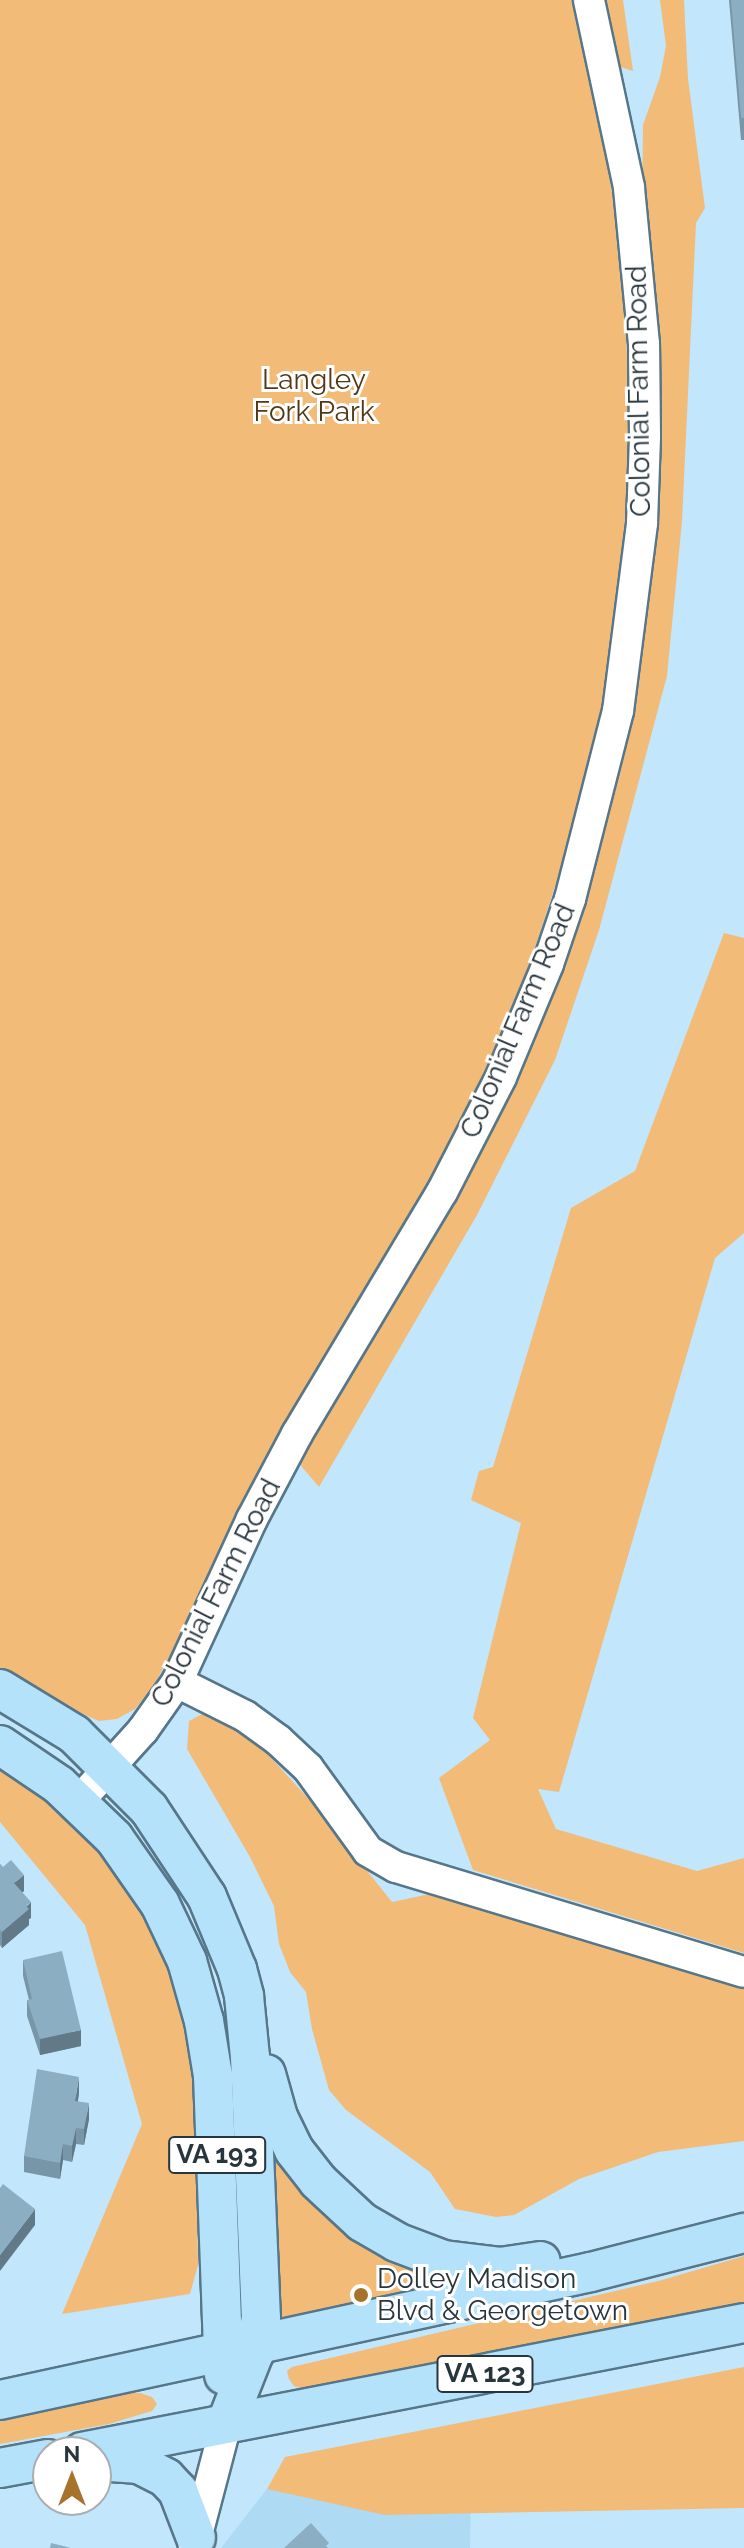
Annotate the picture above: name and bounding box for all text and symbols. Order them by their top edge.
street label: Colonial Farm Road [620,265,658,517]
park label: Langley Fork Park [253,363,375,429]
street label: Colonial Farm Road [453,898,583,1144]
street label: Colonial Farm Road [144,1473,288,1713]
road number: VA 193 [167,2133,267,2177]
place label: Dolley Madison Blvd & Georgetown [377,2262,628,2328]
marker: Dolley Madison Blvd & Georgetown [352,2286,370,2304]
road number: VA 123 [435,2352,535,2396]
north arrow [32,2436,112,2516]
text: N [64,2441,80,2467]

